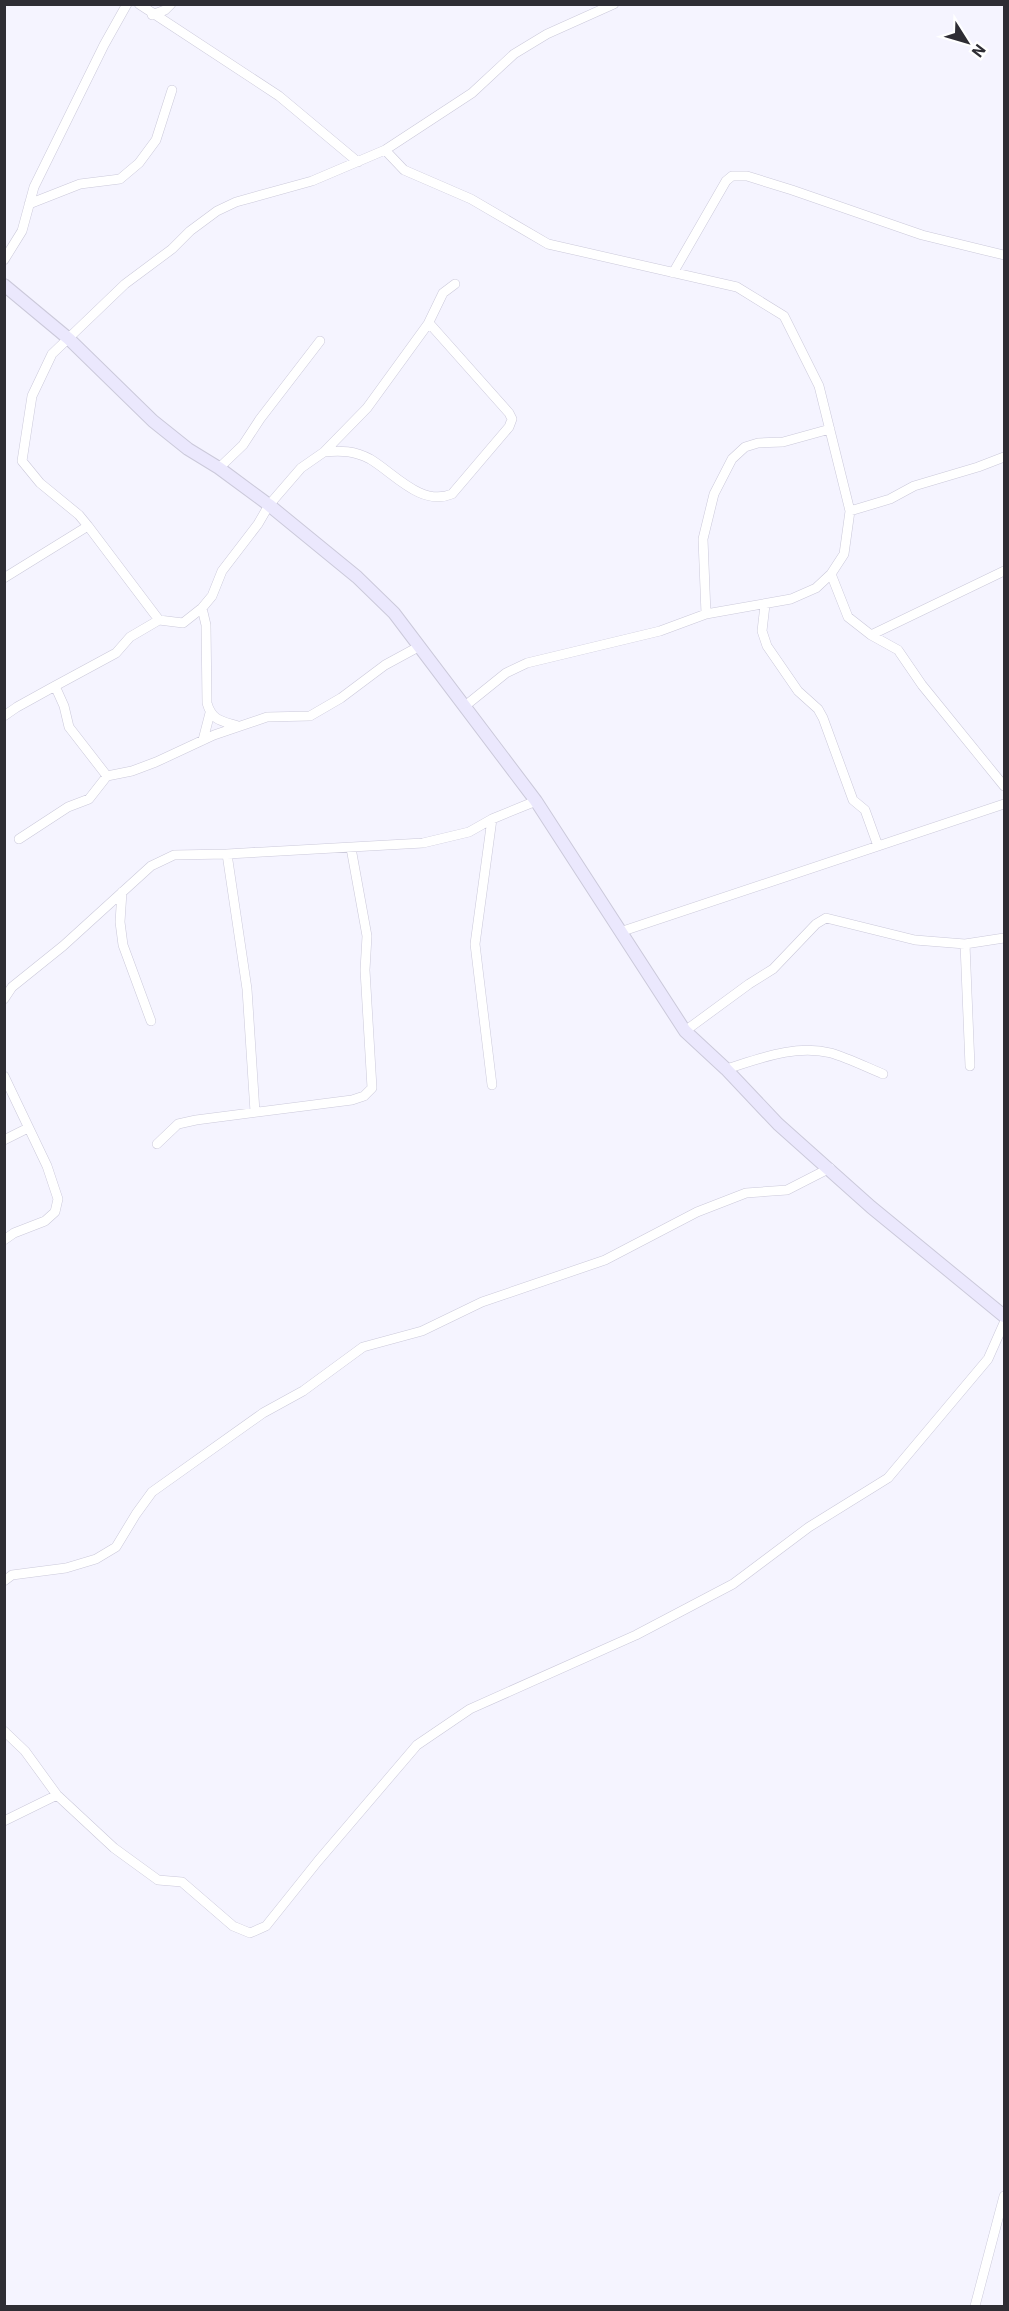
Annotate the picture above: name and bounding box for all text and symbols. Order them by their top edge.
north arrow [937,12,997,72]
text: N [968,40,990,62]

